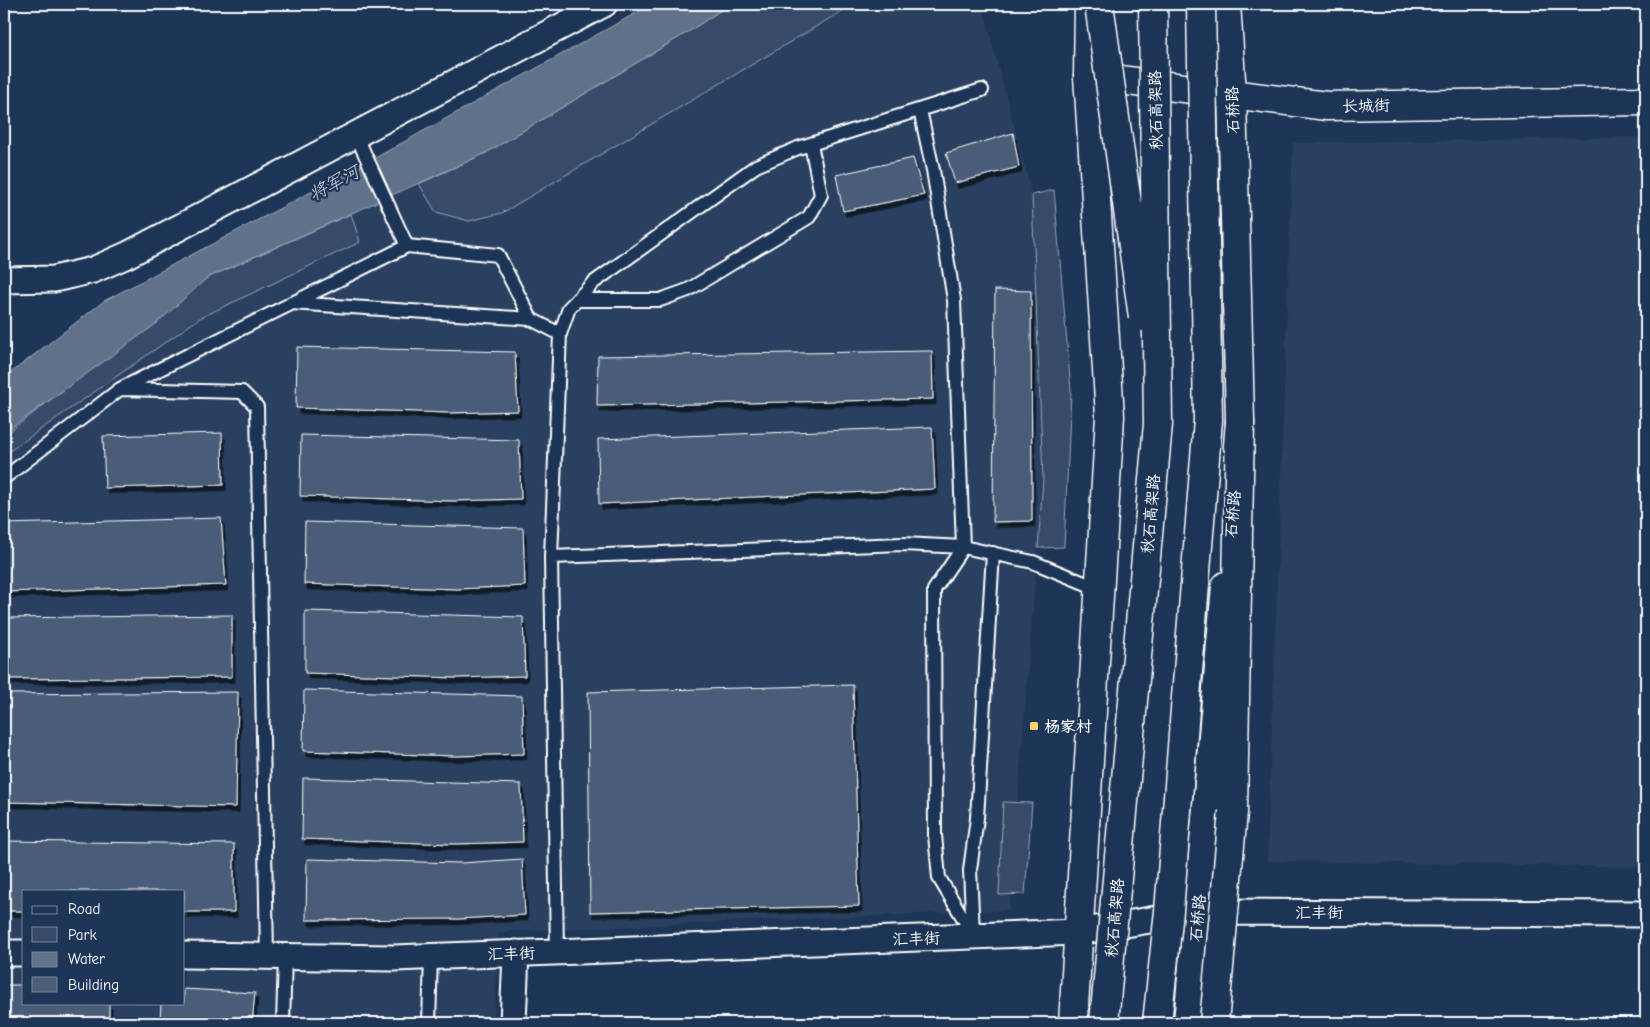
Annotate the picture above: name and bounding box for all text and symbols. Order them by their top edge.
street label: 秋石高架路 [1146,70,1166,150]
street label: 石桥路 [1223,86,1243,134]
street label: 长城街 [1342,97,1390,115]
water label: 将军河 [305,160,366,205]
street label: 秋石高架路 [1139,473,1163,555]
street label: 石桥路 [1222,489,1244,539]
place label: 杨家村 [1044,718,1092,736]
marker: 杨家村 [1028,720,1040,732]
street label: 秋石高架路 [1103,877,1127,959]
legend [22,890,185,1004]
street label: 石桥路 [1187,893,1209,943]
text: Road [68,900,100,918]
street label: 汇丰街 [1295,904,1343,922]
text: Park [68,926,97,944]
street label: 汇丰街 [892,929,940,949]
street label: 汇丰街 [487,944,535,964]
text: Water [68,950,105,968]
text: Building [68,976,119,994]

